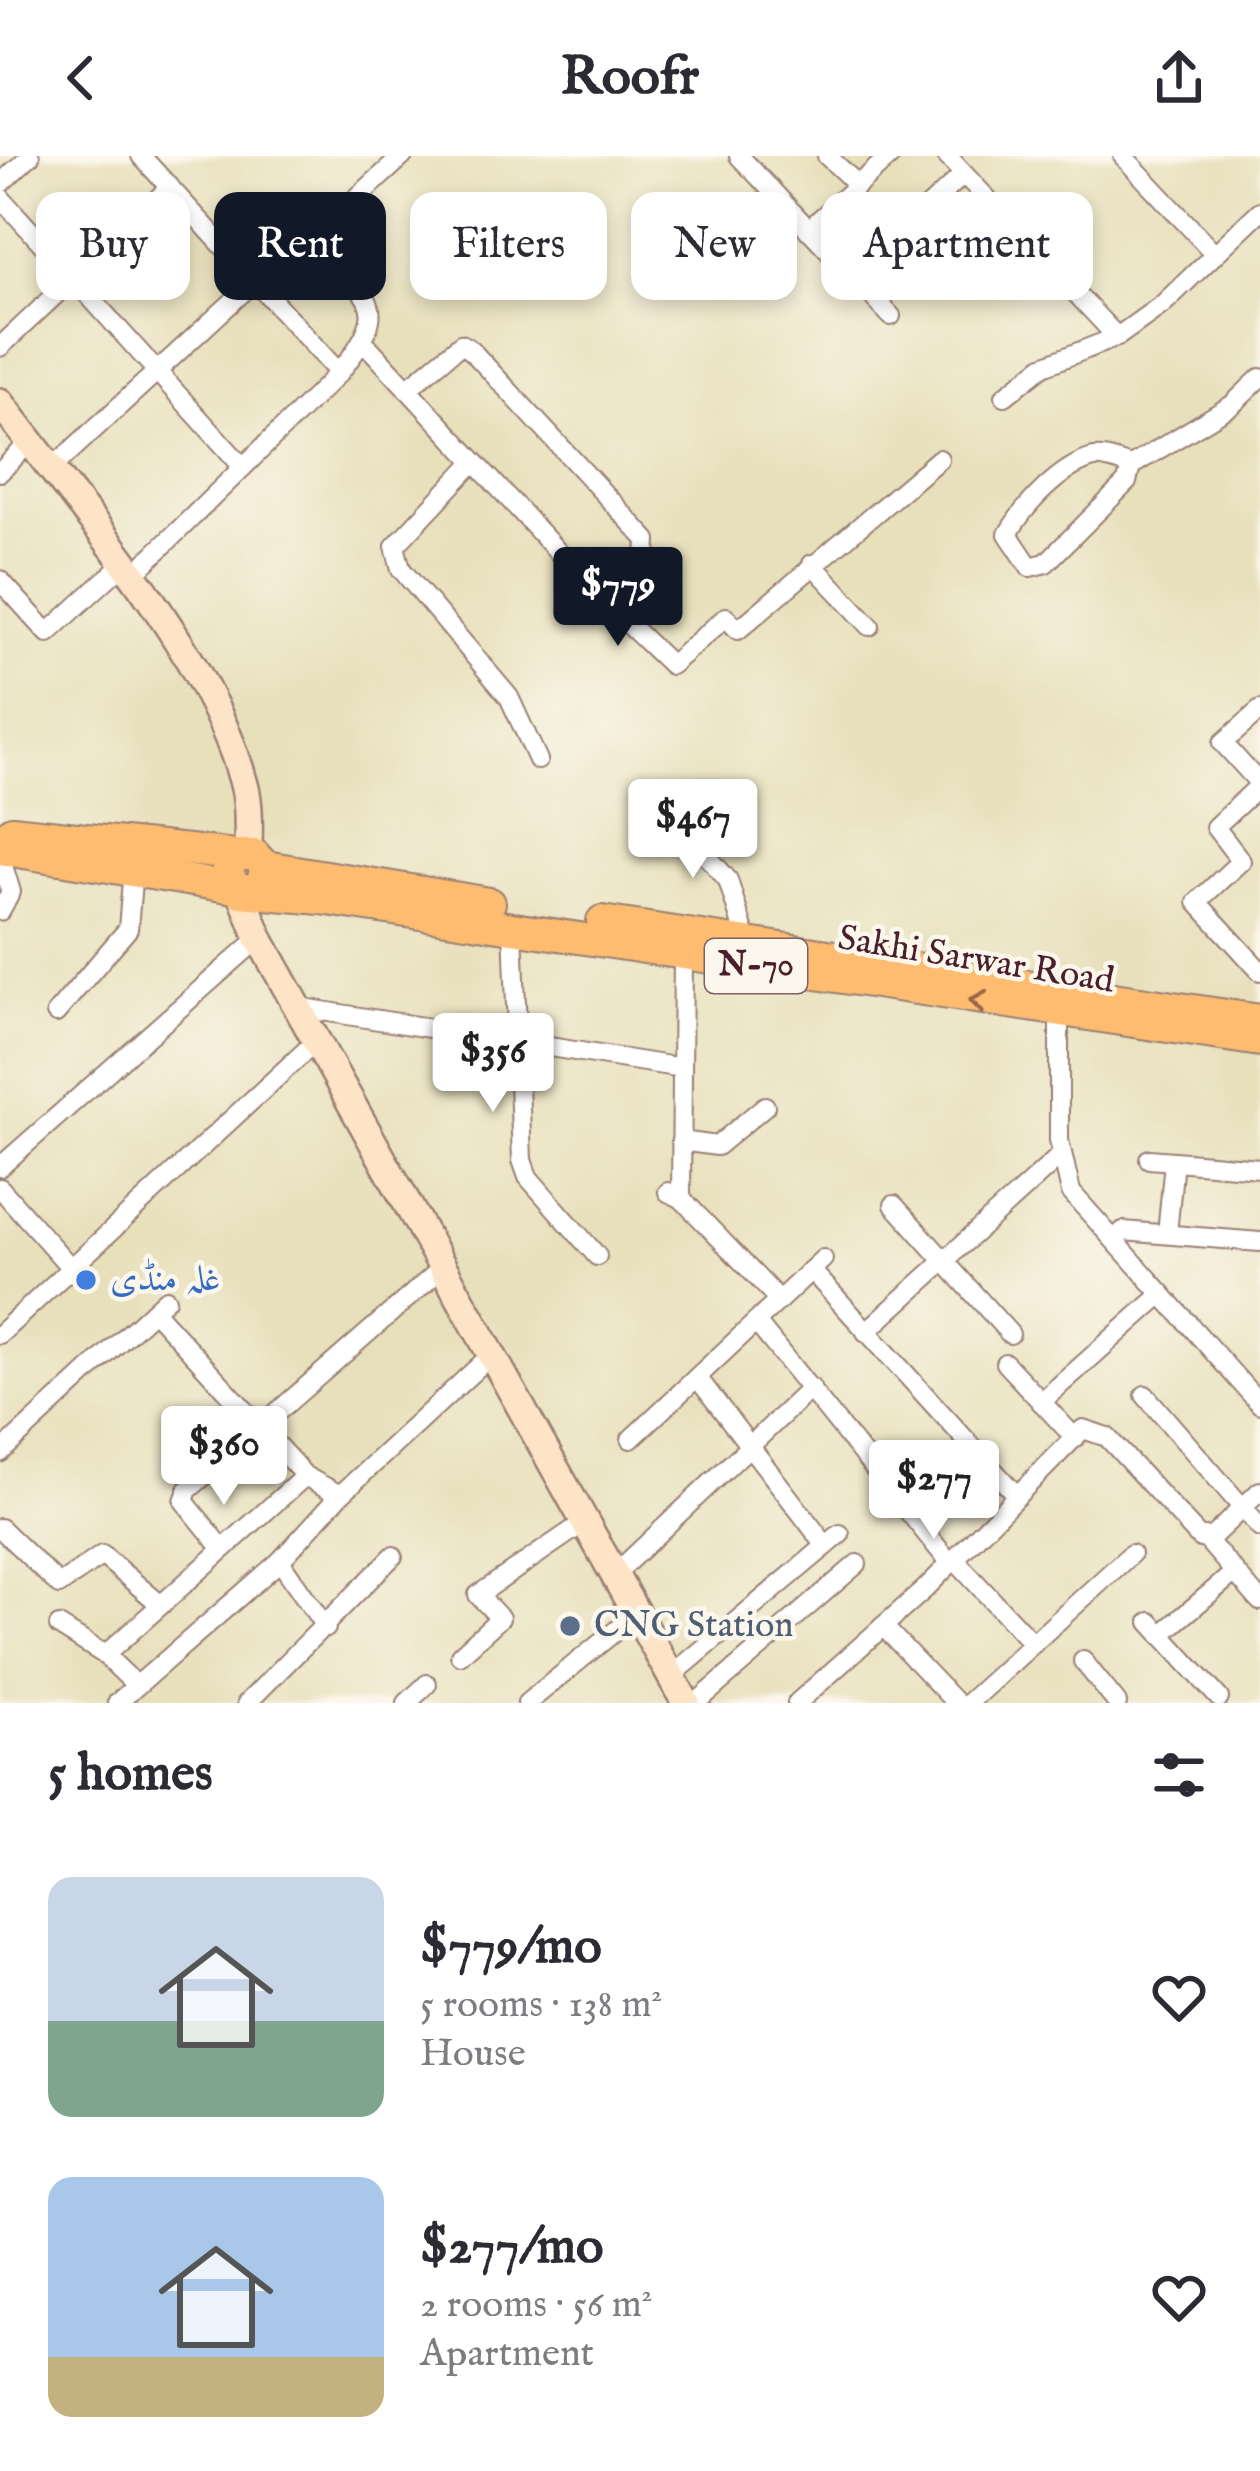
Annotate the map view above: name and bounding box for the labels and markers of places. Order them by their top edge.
pin: $779 [547,547,689,649]
pin: $467 [622,779,764,881]
pin: $356 [422,1013,564,1115]
place label: غلہ منڈی [110,1257,220,1303]
marker: غلہ منڈی [73,1267,99,1293]
pin: $360 [153,1406,295,1508]
pin: $277 [863,1440,1005,1542]
place label: CNG Station [594,1603,794,1649]
marker: CNG Station [557,1613,583,1639]

